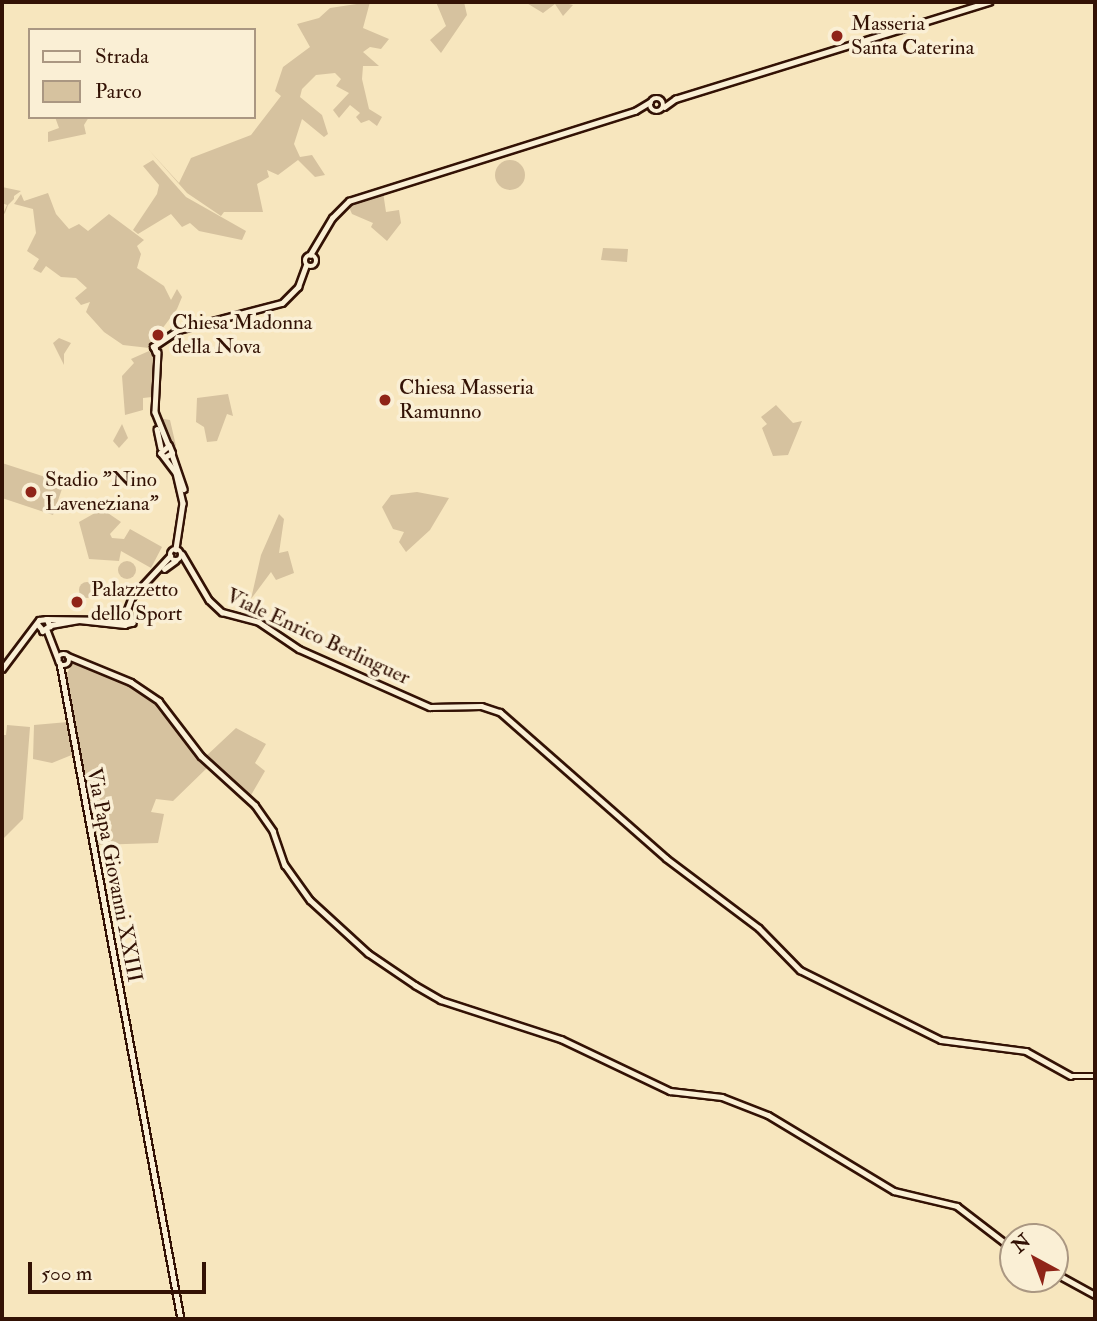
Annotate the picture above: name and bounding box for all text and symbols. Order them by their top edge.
place label: Masseria Santa Caterina [851,11,974,61]
legend [28,28,256,119]
marker: Masseria Santa Caterina [829,28,845,44]
text: Strada [95,43,149,70]
text: Parco [95,78,142,105]
place label: Chiesa Madonna della Nova [172,310,312,360]
marker: Chiesa Madonna della Nova [150,327,166,343]
place label: Chiesa Masseria Ramunno [399,375,534,425]
marker: Chiesa Masseria Ramunno [377,392,393,408]
place label: Stadio "Nino Laveneziana" [45,467,159,517]
marker: Stadio "Nino Laveneziana" [23,484,39,500]
place label: Palazzetto dello Sport [91,577,182,627]
street label: Viale Enrico Berlinguer [222,583,414,691]
marker: Palazzetto dello Sport [69,594,85,610]
street label: Via Papa Giovanni XXIII [81,766,147,984]
north arrow [999,1223,1069,1293]
text: N [1007,1229,1036,1258]
scale bar [32,1248,210,1292]
text: 500 m [41,1260,92,1287]

